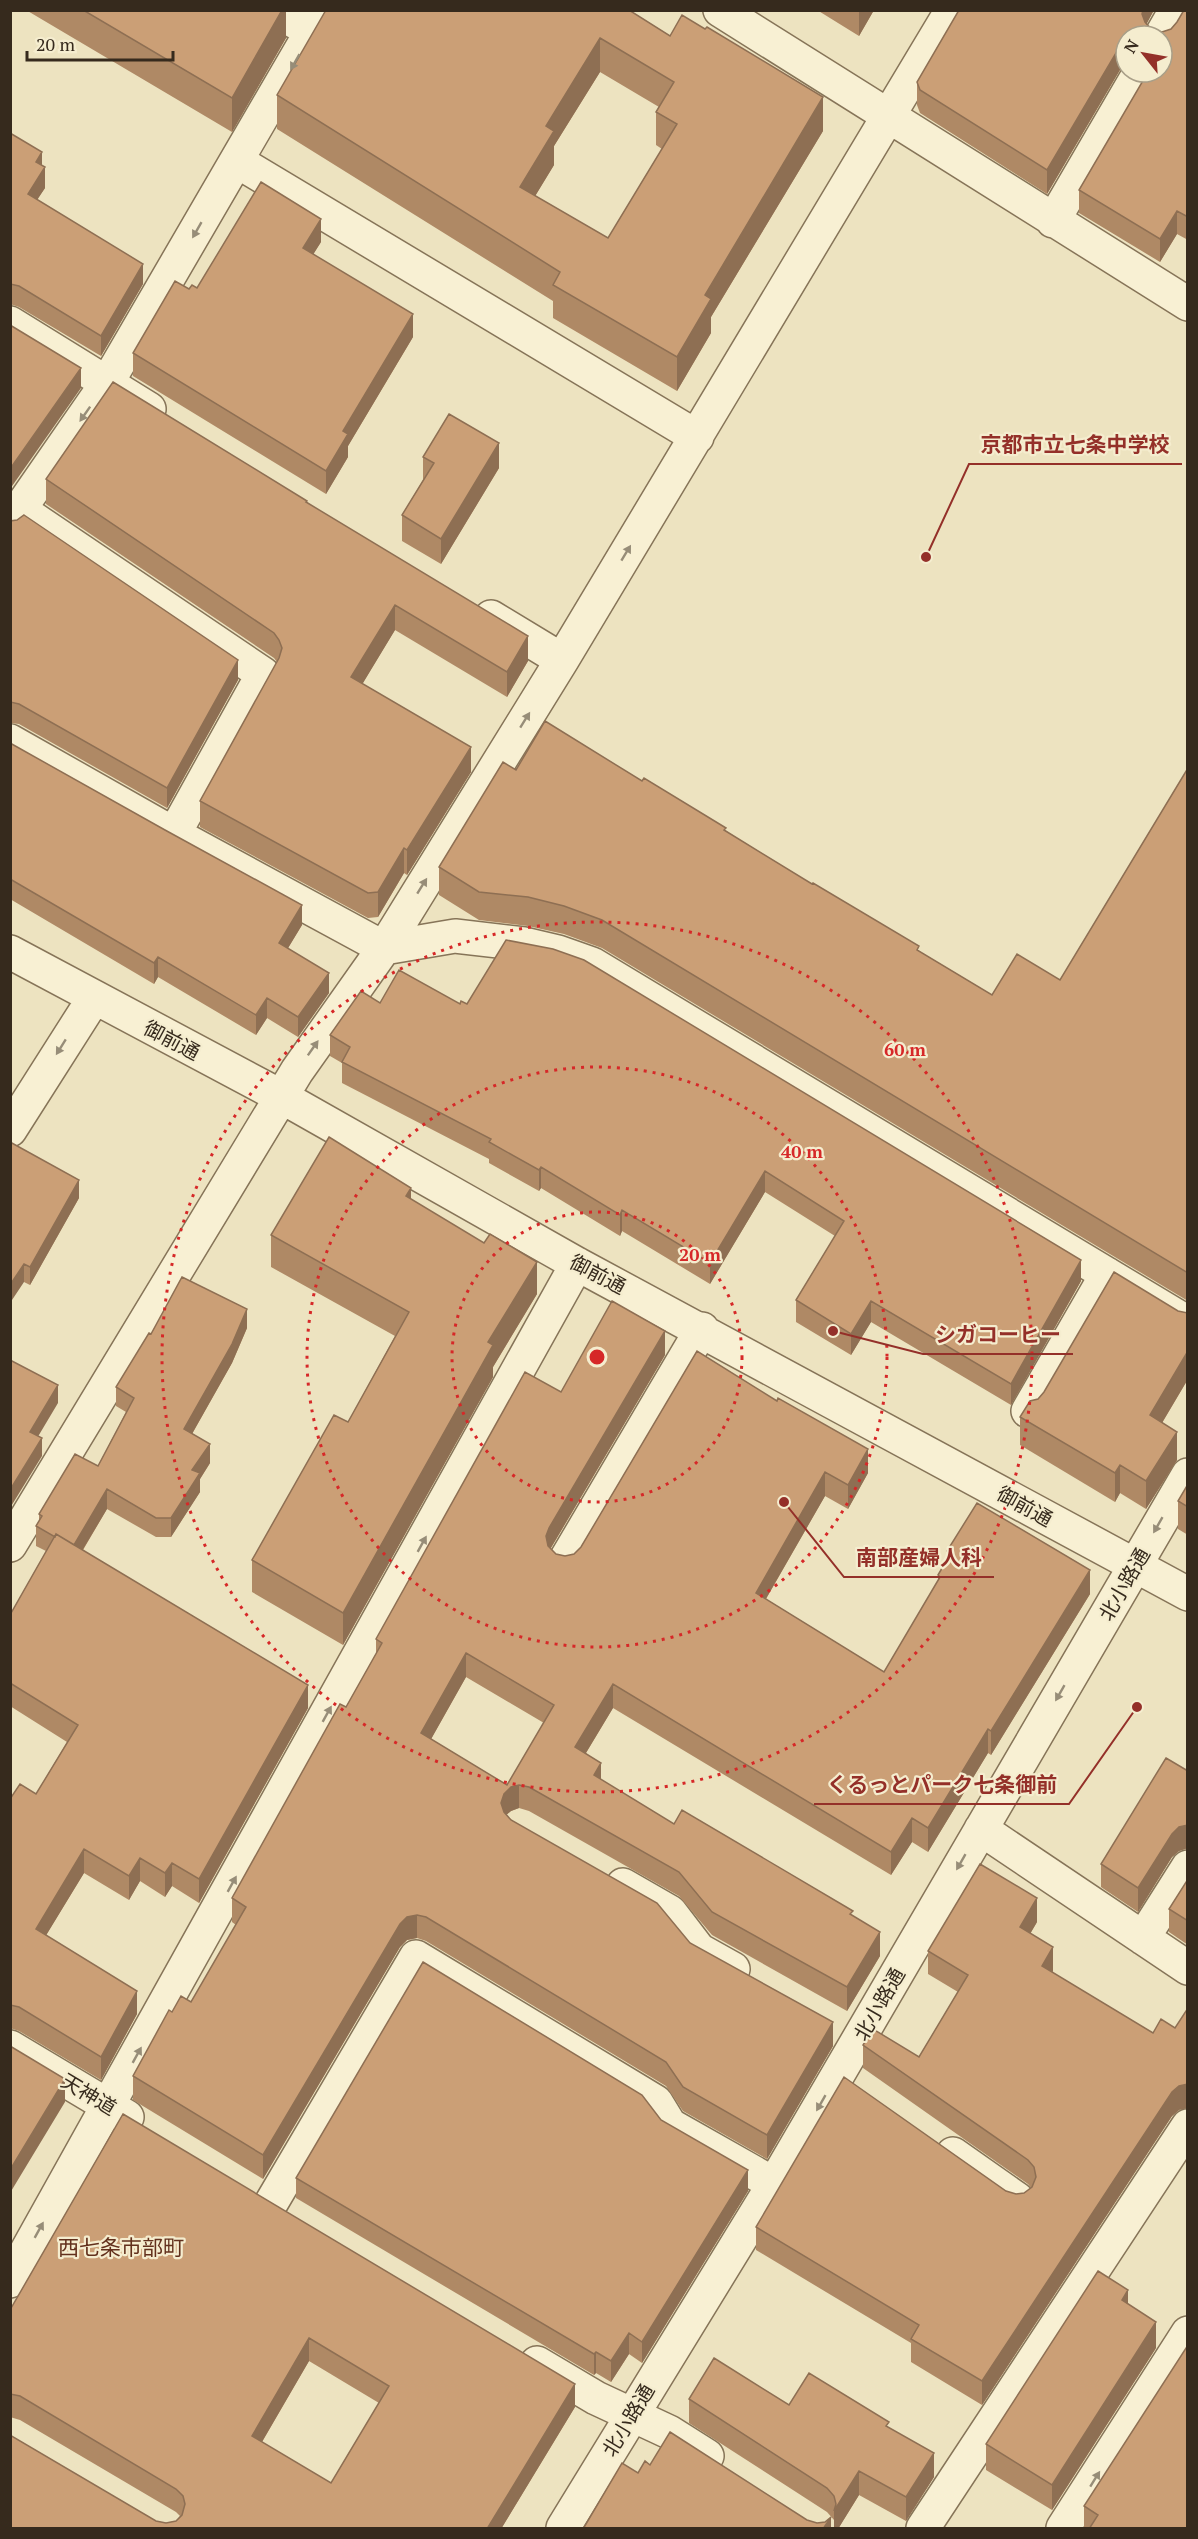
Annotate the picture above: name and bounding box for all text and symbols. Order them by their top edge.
scale bar [27,24,172,62]
north arrow [1114,24,1174,84]
text: 20 m [36,32,76,56]
text: N [1119,35,1144,57]
one-way arrow [290,54,301,70]
one-way arrow [191,222,202,238]
one-way arrow [79,406,91,422]
callout: 京都市立七条中学校 [969,425,1182,464]
text: 京都市立七条中学校 [981,430,1170,458]
one-way arrow [621,545,632,562]
one-way arrow [519,712,530,728]
one-way arrow [417,878,428,894]
street label: 御前通 [139,1014,205,1066]
text: 60 m [884,1037,926,1061]
one-way arrow [56,1039,67,1055]
one-way arrow [307,1040,319,1056]
text: 40 m [781,1139,823,1163]
text: 20 m [679,1242,721,1266]
street label: 御前通 [565,1248,631,1300]
callout: シガコーヒー [923,1315,1073,1354]
text: シガコーヒー [935,1320,1061,1348]
centre of rings [587,1347,607,1367]
street label: 御前通 [992,1480,1058,1532]
one-way arrow [1153,1517,1163,1534]
one-way arrow [417,1535,427,1552]
callout: 南部産婦人科 [844,1538,994,1577]
text: 南部産婦人科 [856,1543,982,1571]
street label: 北小路通 [1092,1543,1156,1625]
one-way arrow [1055,1685,1065,1702]
one-way arrow [322,1705,332,1722]
callout: くるっとパーク七条御前 [814,1765,1069,1804]
text: くるっとパーク七条御前 [827,1770,1057,1798]
one-way arrow [956,1854,967,1870]
one-way arrow [227,1875,237,1892]
street label: 北小路通 [847,1963,911,2045]
one-way arrow [132,2046,142,2063]
street label: 天神道 [56,2067,122,2121]
one-way arrow [816,2095,826,2112]
one-way arrow [34,2221,44,2238]
district label: 西七条市部町 [58,2233,184,2261]
street label: 北小路通 [596,2379,660,2461]
one-way arrow [1089,2471,1100,2487]

